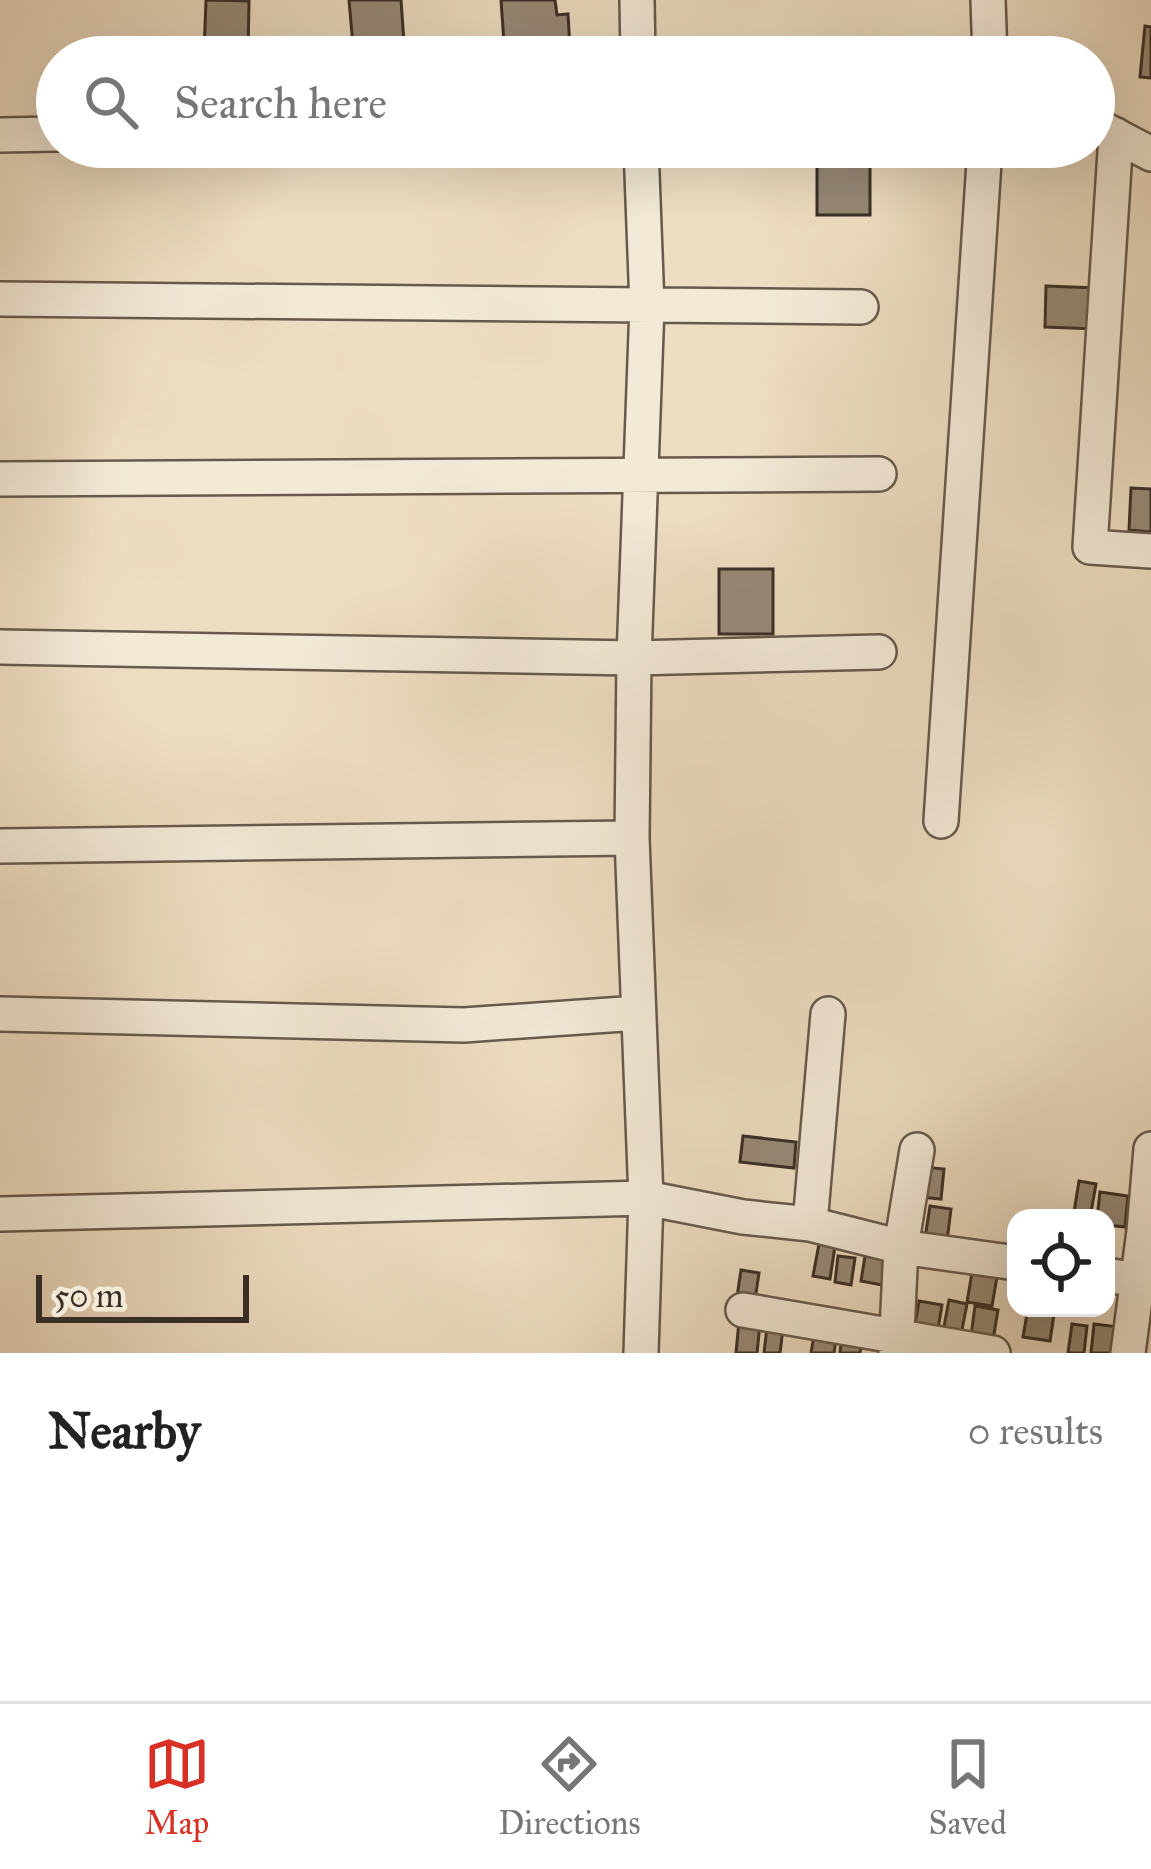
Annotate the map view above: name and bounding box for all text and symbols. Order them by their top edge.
search box [36,36,1115,168]
icon: search [78,69,144,135]
text: Search here [174,75,387,130]
map controls [1007,1209,1115,1317]
button: locate [1007,1209,1115,1317]
scale bar [36,1269,249,1322]
text: 50 m [54,1276,123,1316]
text: Nearby [48,1400,200,1462]
text: 0 results [968,1407,1103,1455]
tab: Map [144,1731,210,1843]
tab: Directions [498,1731,640,1843]
tab: Saved [929,1731,1007,1843]

